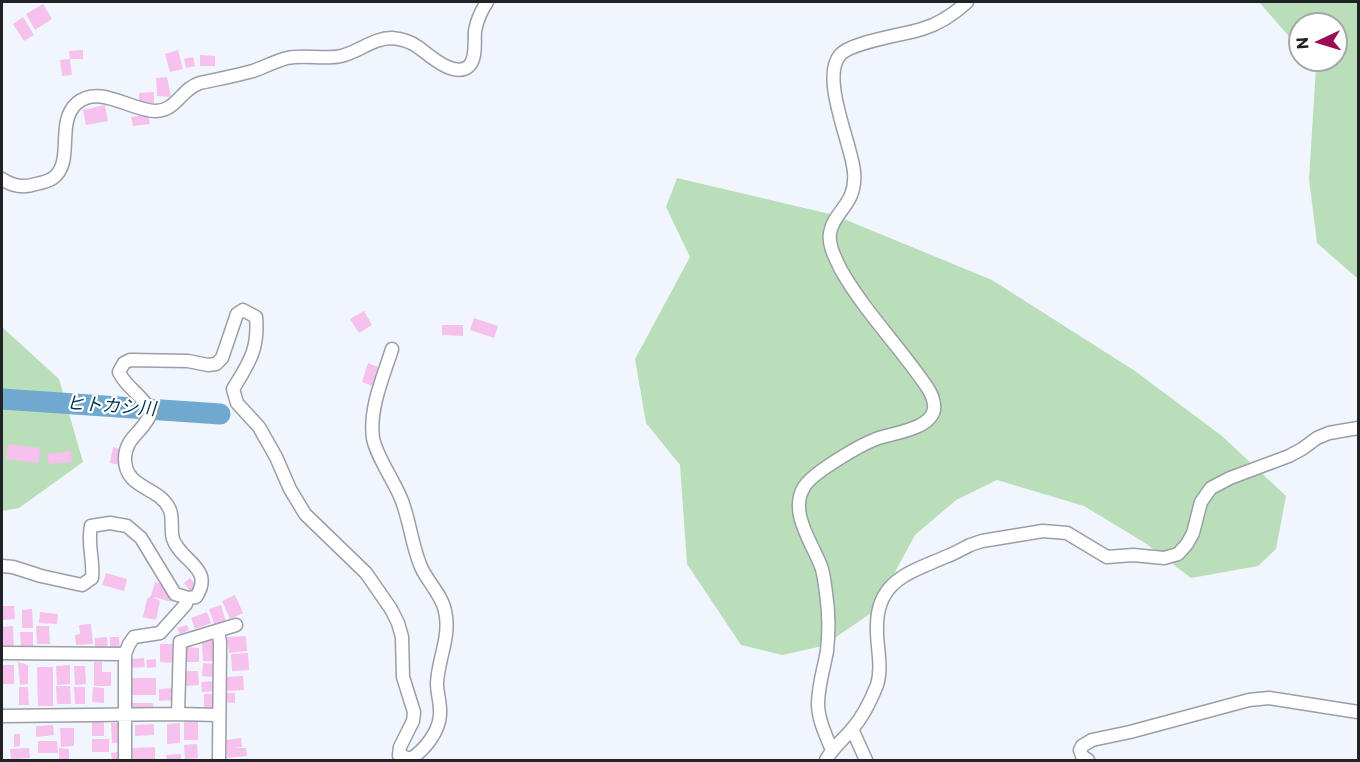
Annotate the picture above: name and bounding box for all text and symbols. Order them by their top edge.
north arrow [1288,12,1348,72]
text: N [1292,37,1311,50]
water label: ヒトカシ川 [65,392,157,420]

